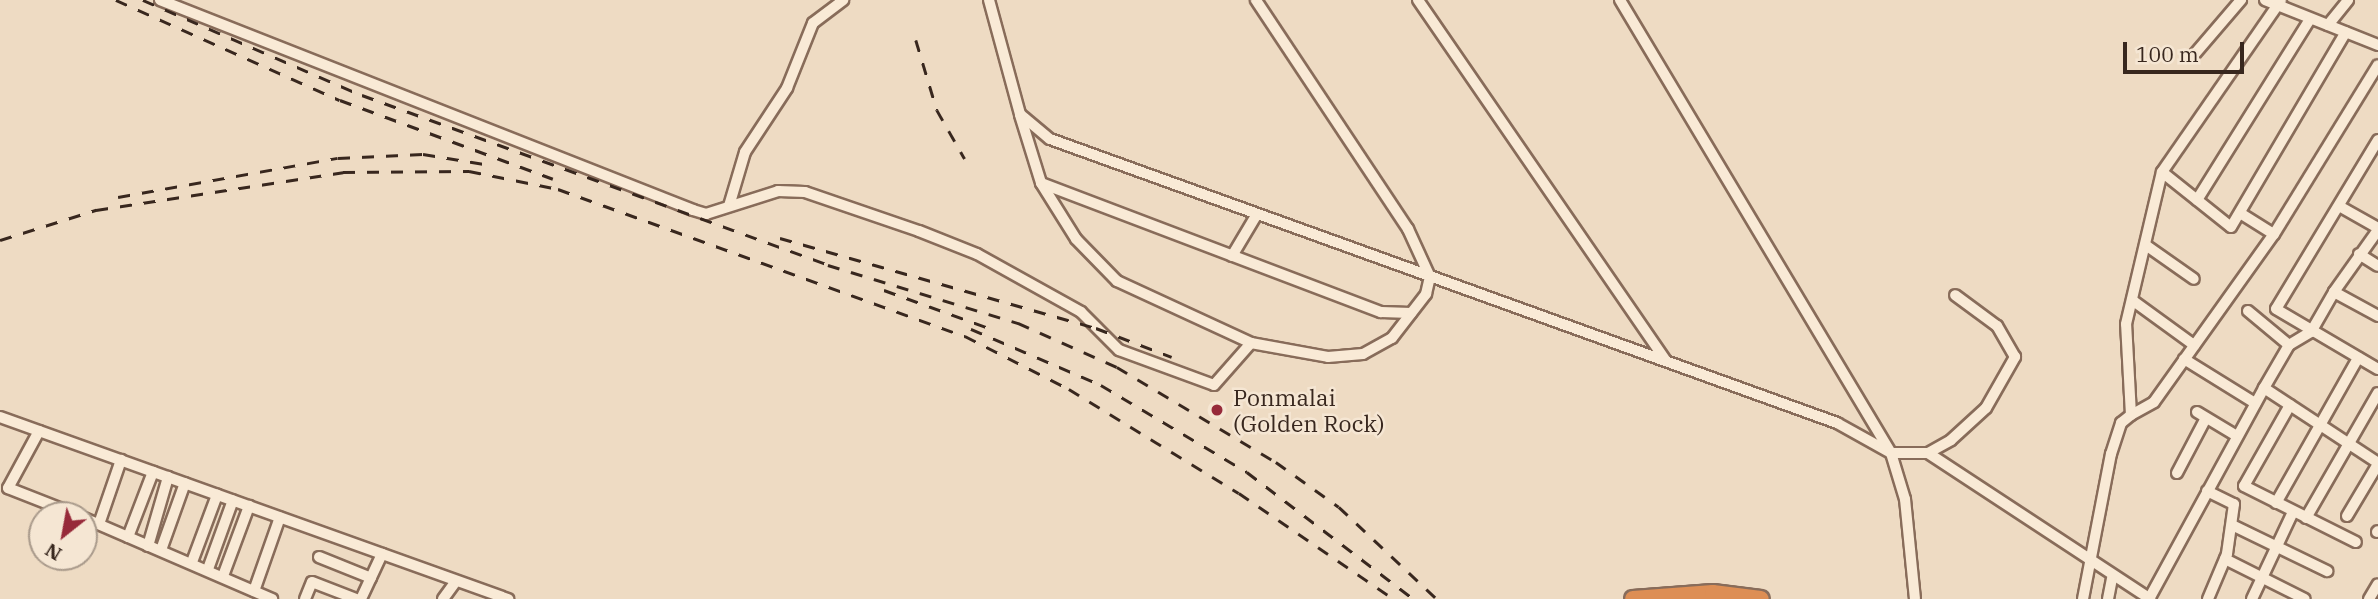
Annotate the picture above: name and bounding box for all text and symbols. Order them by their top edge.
scale bar [2126,28,2247,72]
text: 100 m [2136,40,2199,68]
place label: Ponmalai (Golden Rock) [1233,383,1385,437]
marker: Ponmalai (Golden Rock) [1207,400,1227,420]
north arrow [28,501,98,571]
text: N [41,538,66,566]

